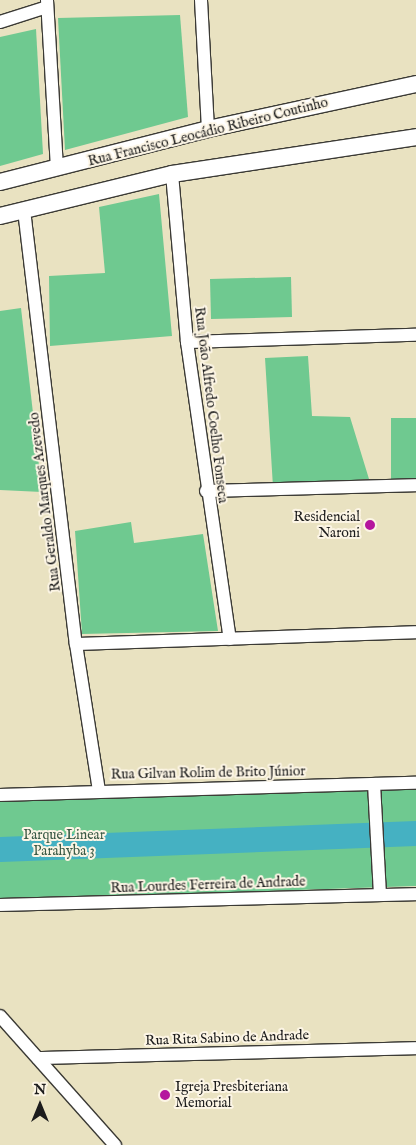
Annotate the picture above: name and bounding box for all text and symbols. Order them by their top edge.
street label: Rua Francisco Leocádio Ribeiro Coutinho [86,94,330,170]
street label: Rua João Alfredo Coelho Fonseca [191,306,231,504]
street label: Rua Geraldo Marques Azevedo [26,411,64,593]
place label: Residencial Naroni [293,509,360,542]
marker: Residencial Naroni [364,519,376,531]
street label: Rua Gilvan Rolim de Brito Júnior [111,763,305,783]
park label: Parque Linear Parahyba 3 [23,827,105,860]
street label: Rua Lourdes Ferreira de Andrade [110,873,306,897]
street label: Rua Rita Sabino de Andrade [145,1027,309,1049]
place label: Igreja Presbiteriana Memorial [175,1079,288,1112]
north arrow [15,1080,65,1130]
text: N [34,1081,46,1099]
marker: Igreja Presbiteriana Memorial [159,1089,171,1101]

